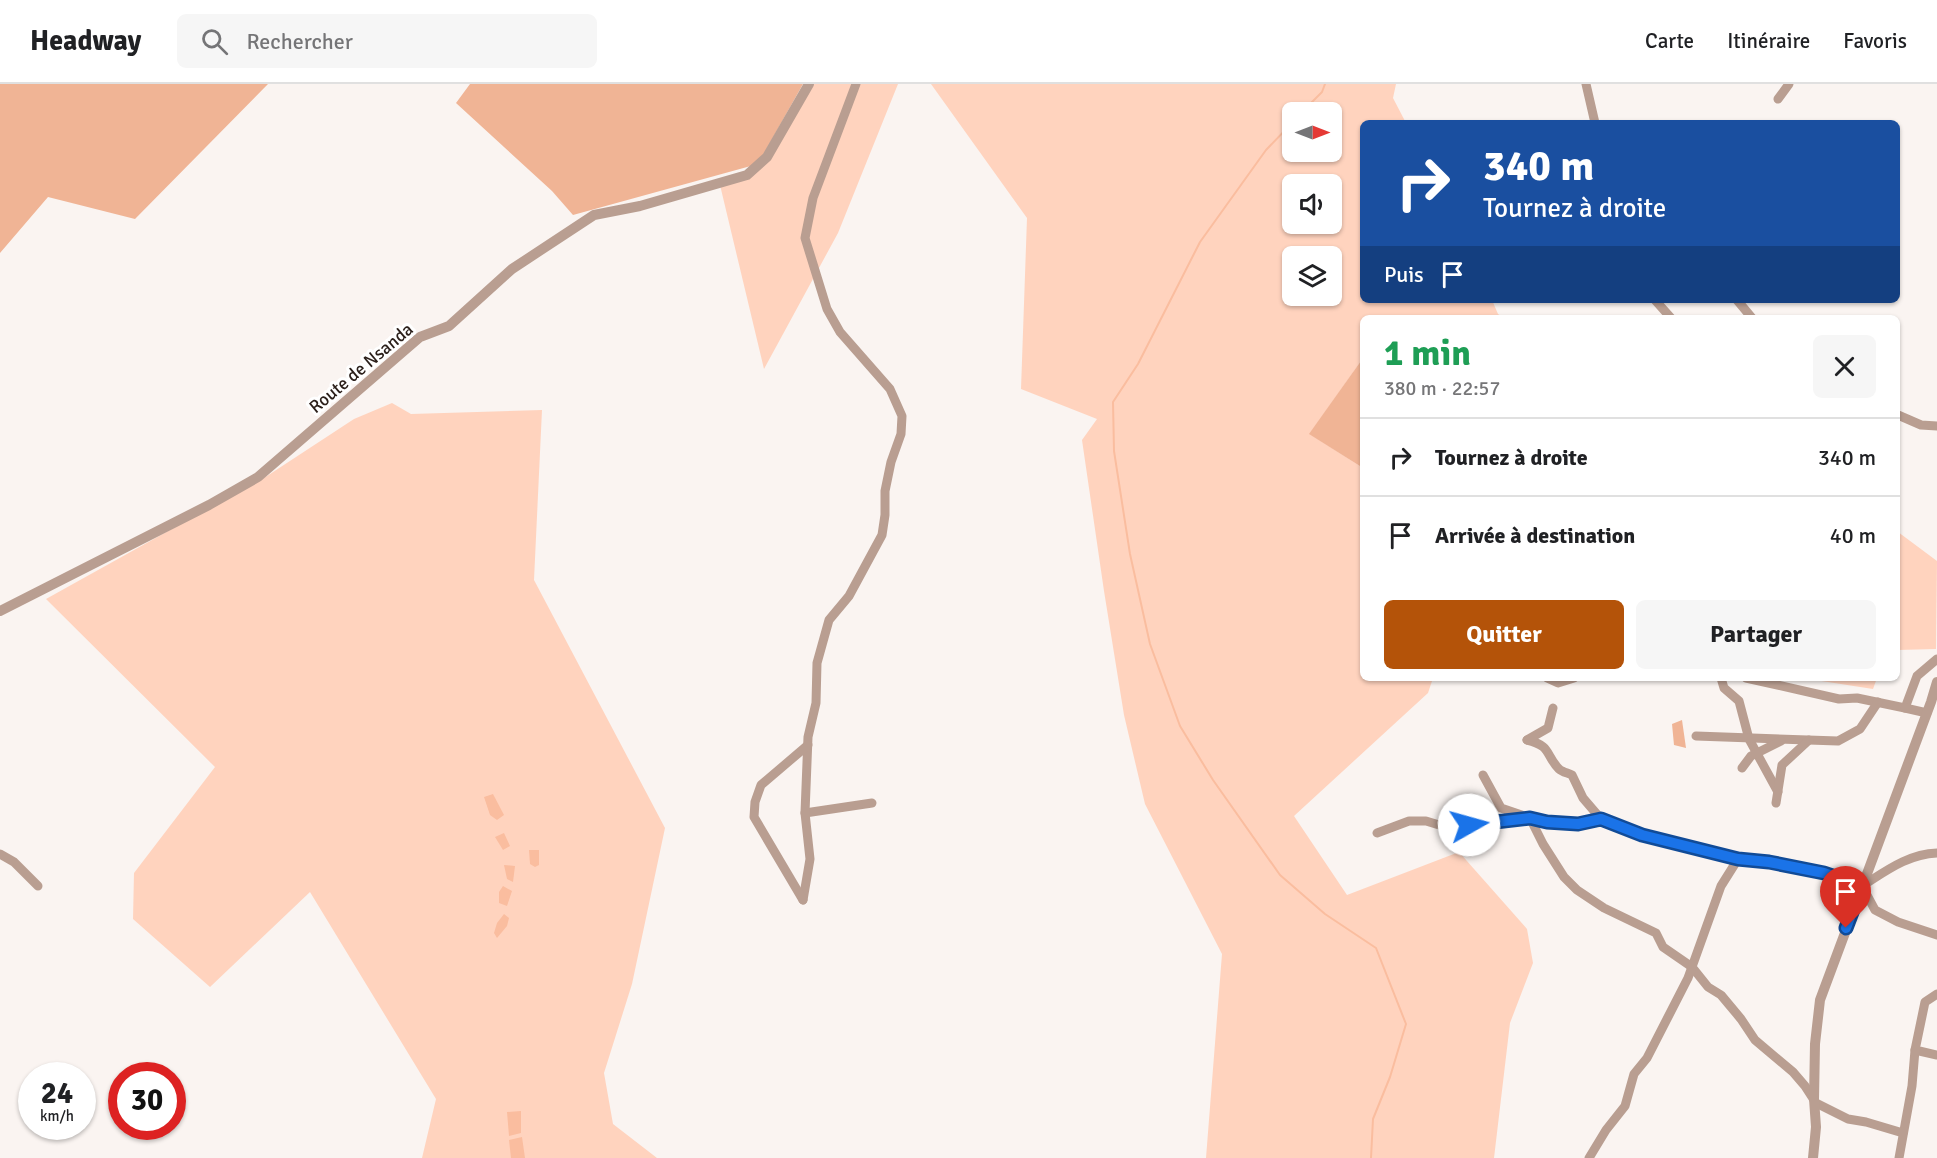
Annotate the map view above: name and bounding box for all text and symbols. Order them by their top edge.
search box [177,14,597,68]
text: Headway [30,24,141,58]
icon: search [198,25,231,58]
text: Rechercher [246,28,353,55]
text: Carte [1645,28,1694,54]
text: Itinéraire [1727,28,1810,54]
text: Favoris [1843,28,1907,54]
north arrow [1282,102,1342,162]
map controls [1282,102,1342,306]
text: 340 m [1483,141,1594,192]
icon: right [1384,144,1462,222]
button: sound [1282,174,1342,234]
text: Tournez à droite [1483,192,1666,225]
button: layers [1282,246,1342,306]
icon: arrive [1436,258,1469,291]
text: Puis [1384,261,1424,288]
street label: Route de Nsanda [304,318,418,418]
text: 1 min [1384,331,1471,376]
button: close [1813,335,1876,398]
text: 380 m · 22:57 [1384,376,1500,401]
icon: right [1384,441,1417,474]
text: Tournez à droite [1435,444,1588,471]
text: 340 m [1818,444,1876,471]
icon: arrive [1384,519,1417,552]
text: Arrivée à destination [1435,522,1635,549]
text: 40 m [1830,522,1876,549]
button: Quitter [1384,600,1624,669]
button: Partager [1636,600,1876,669]
position arrow [1437,793,1501,857]
pin [1820,866,1871,928]
icon: arrive [1829,875,1862,908]
speed limit sign: 30 [108,1062,186,1140]
text: 24 [41,1075,73,1112]
text: km/h [40,1107,74,1125]

